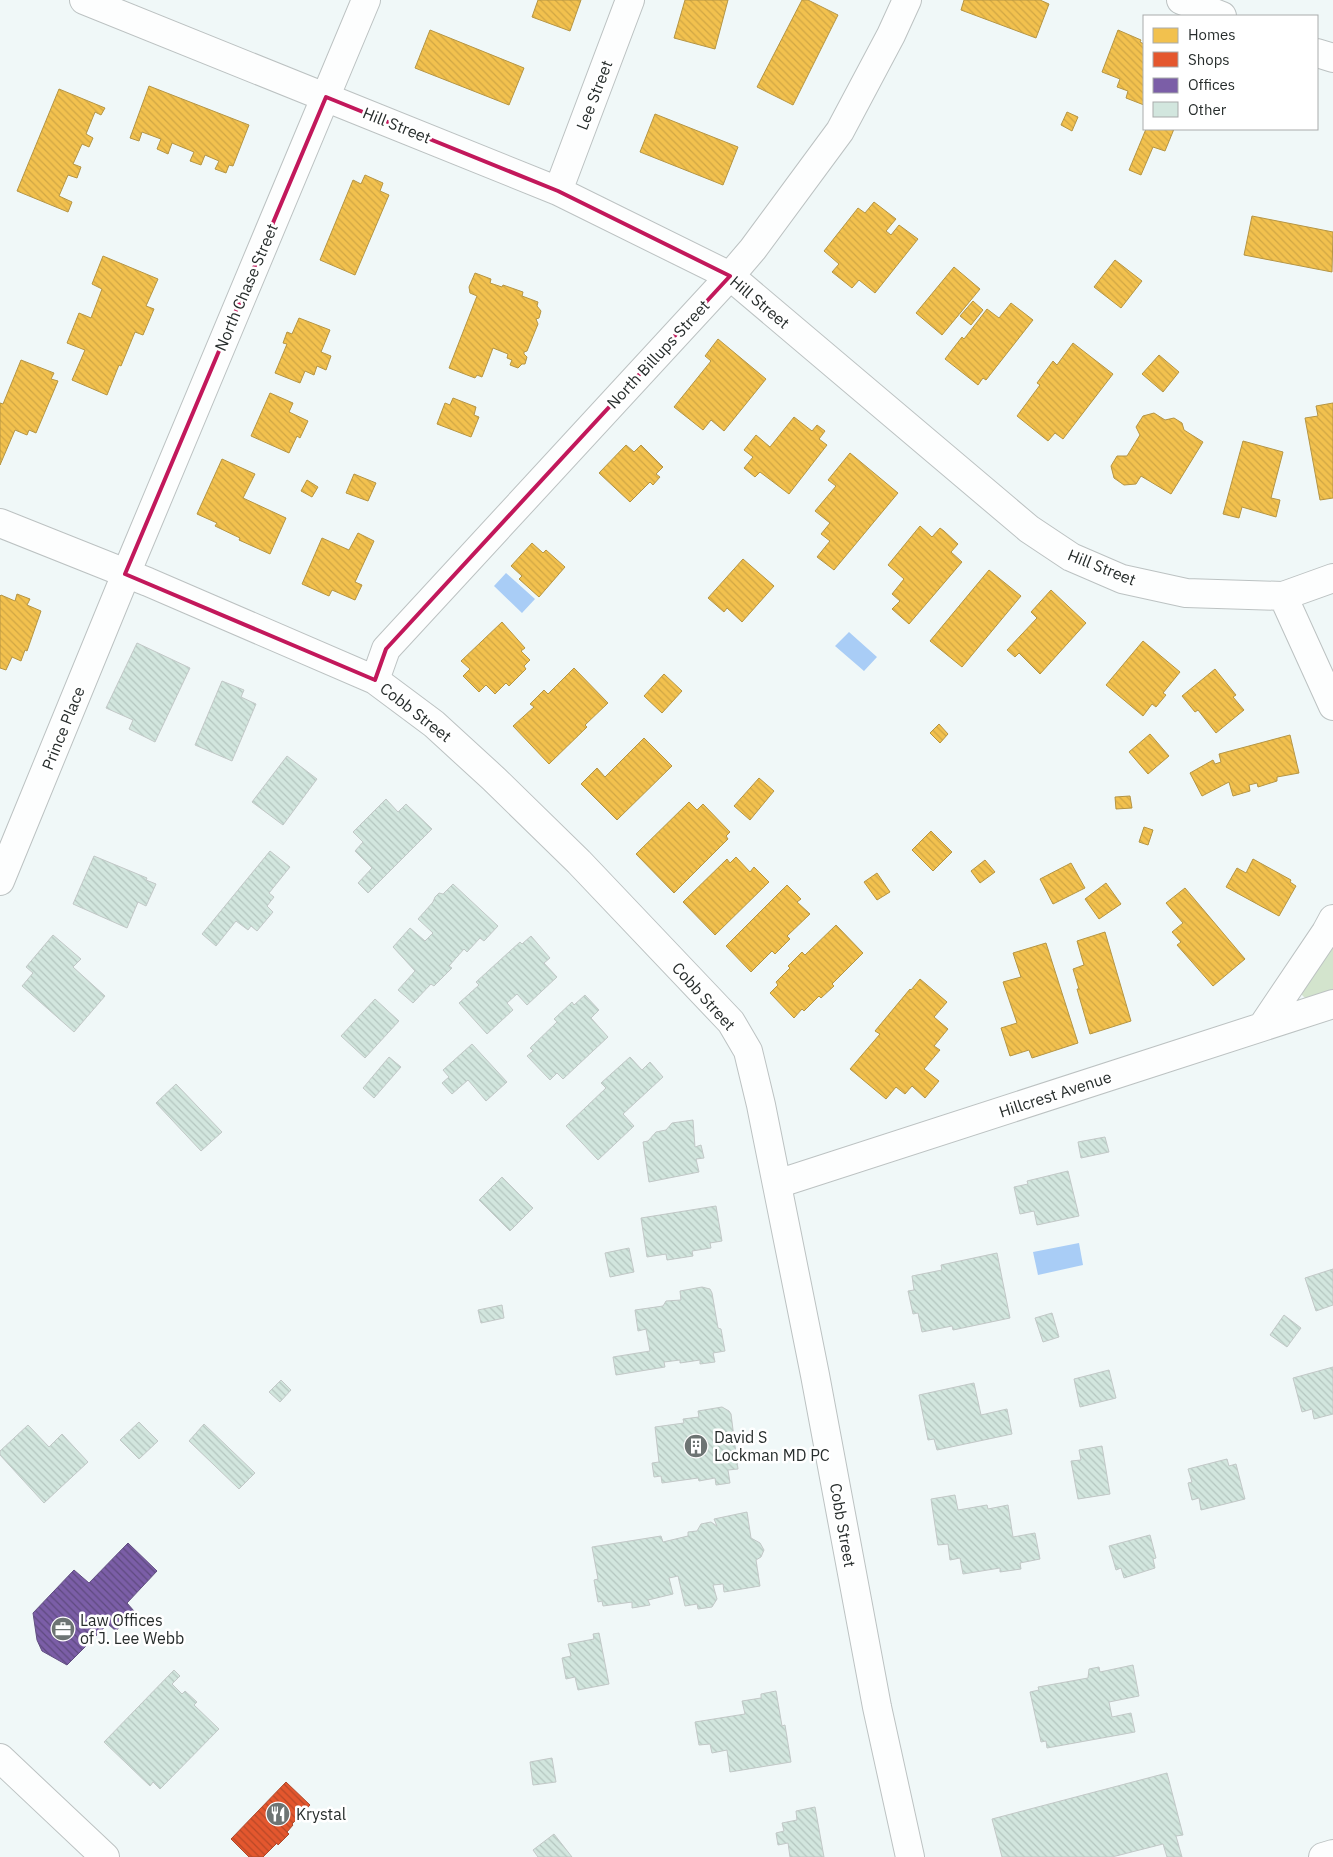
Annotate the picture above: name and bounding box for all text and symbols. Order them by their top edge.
legend [1143,15,1318,130]
text: Homes [1188,25,1236,44]
text: Shops [1188,50,1230,69]
street label: Lee Street [572,57,616,133]
text: Offices [1188,75,1235,94]
text: Other [1188,100,1227,119]
street label: Hill Street [360,102,434,148]
street label: North Chase Street [210,220,282,354]
street label: Hill Street [726,271,794,333]
street label: North Billups Street [602,295,714,413]
street label: Hill Street [1065,544,1139,590]
street label: Cobb Street [376,678,456,746]
street label: Prince Place [37,683,89,773]
street label: Cobb Street [668,958,740,1034]
street label: Hillcrest Avenue [996,1066,1114,1122]
place label: David S Lockman MD PC [714,1427,830,1465]
building icon: David S Lockman MD PC [683,1433,709,1459]
street label: Cobb Street [826,1481,860,1569]
place label: Law Offices of J. Lee Webb [80,1610,184,1648]
office icon: Law Offices of J. Lee Webb [50,1616,76,1642]
restaurant icon: Krystal [265,1801,291,1827]
place label: Krystal [296,1804,346,1824]

